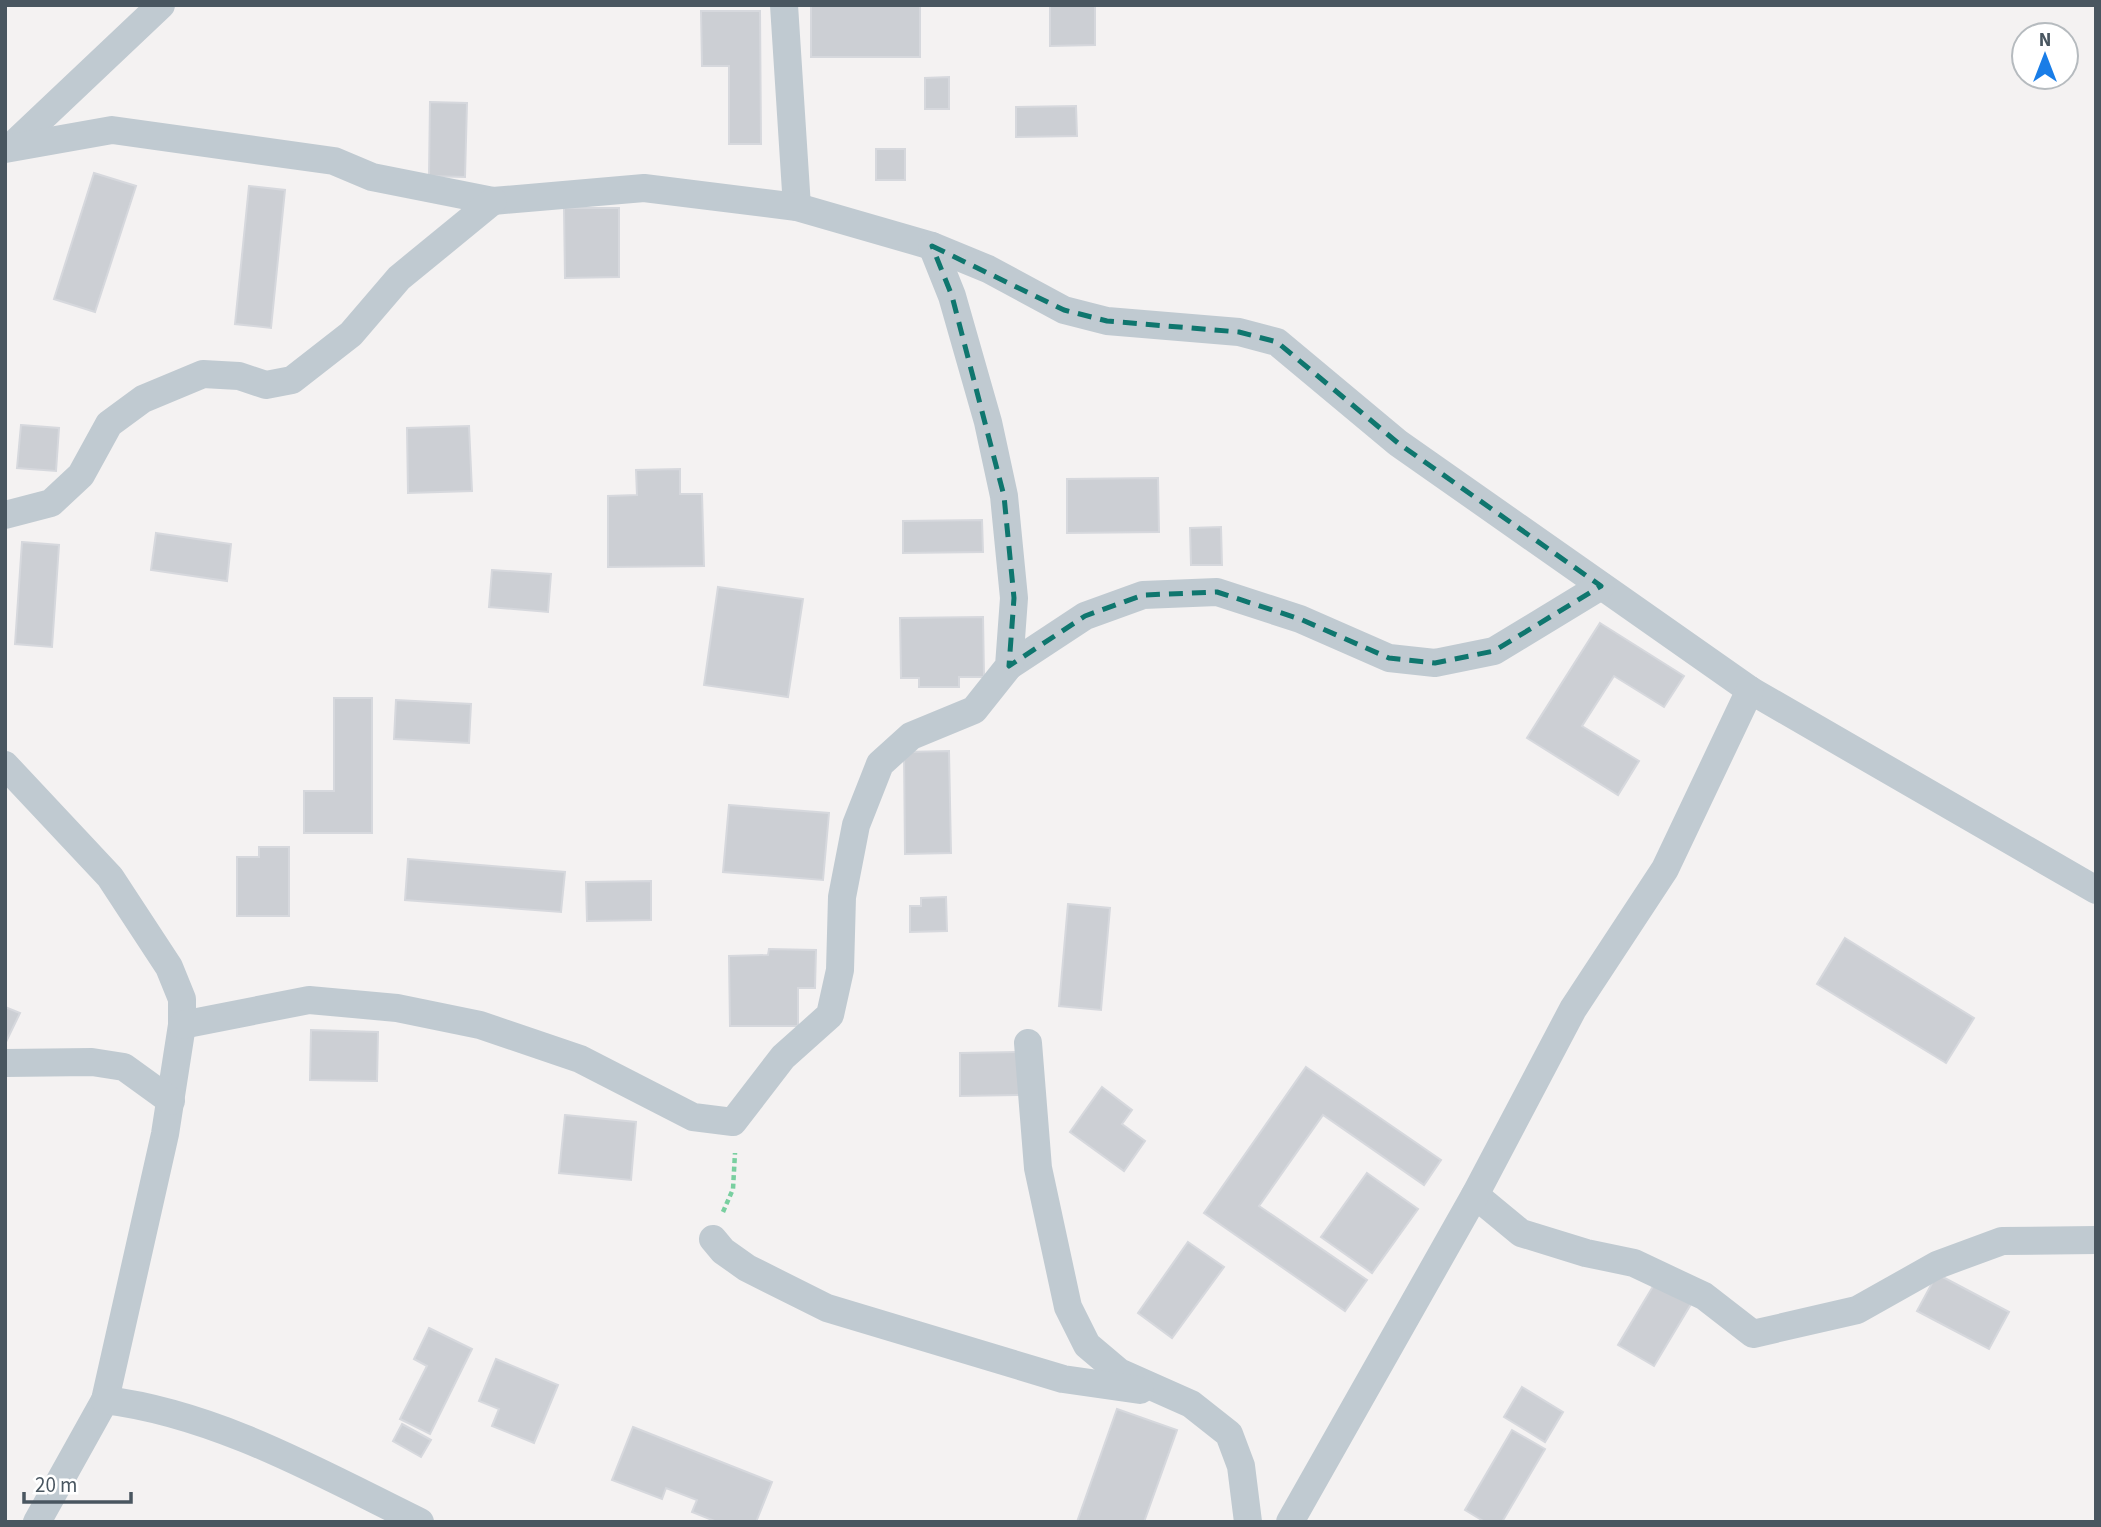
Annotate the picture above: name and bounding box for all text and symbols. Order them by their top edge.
north arrow [2010,21,2080,91]
text: N [2039,27,2051,54]
scale bar [24,1460,131,1504]
text: 20 m [35,1470,77,1500]

